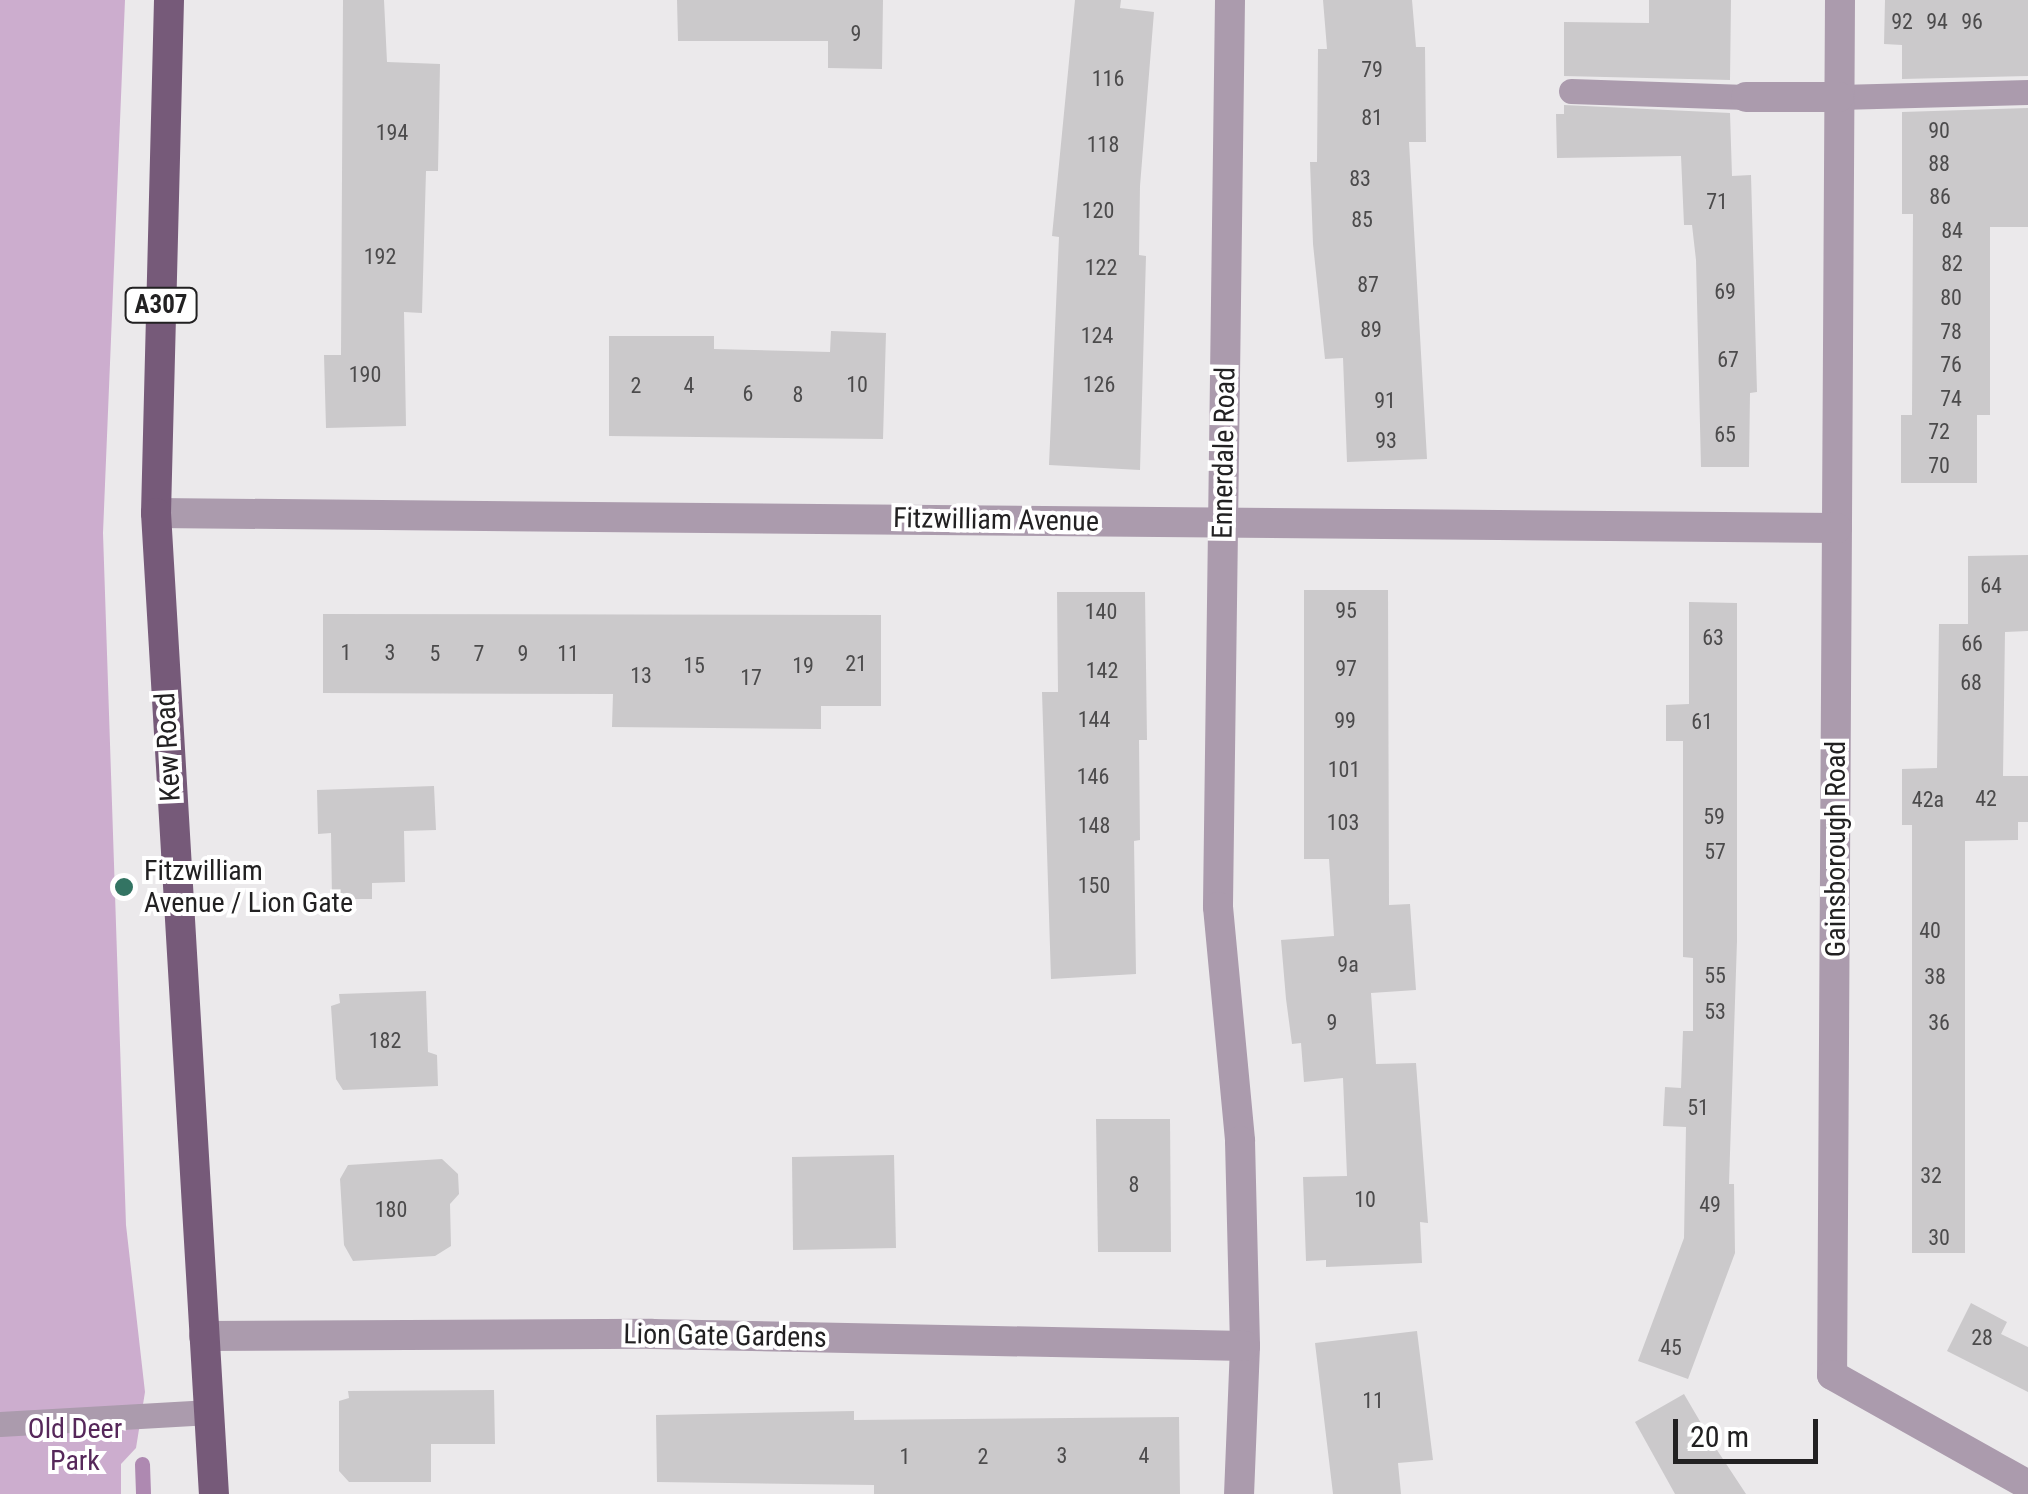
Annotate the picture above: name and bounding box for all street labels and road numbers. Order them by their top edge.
road number: A307 [124,285,198,325]
street label: Ennerdale Road [1206,367,1242,539]
street label: Fitzwilliam Avenue [893,501,1099,539]
street label: Kew Road [148,692,188,802]
street label: Gainsborough Road [1819,741,1853,957]
street label: Lion Gate Gardens [623,1317,827,1355]

